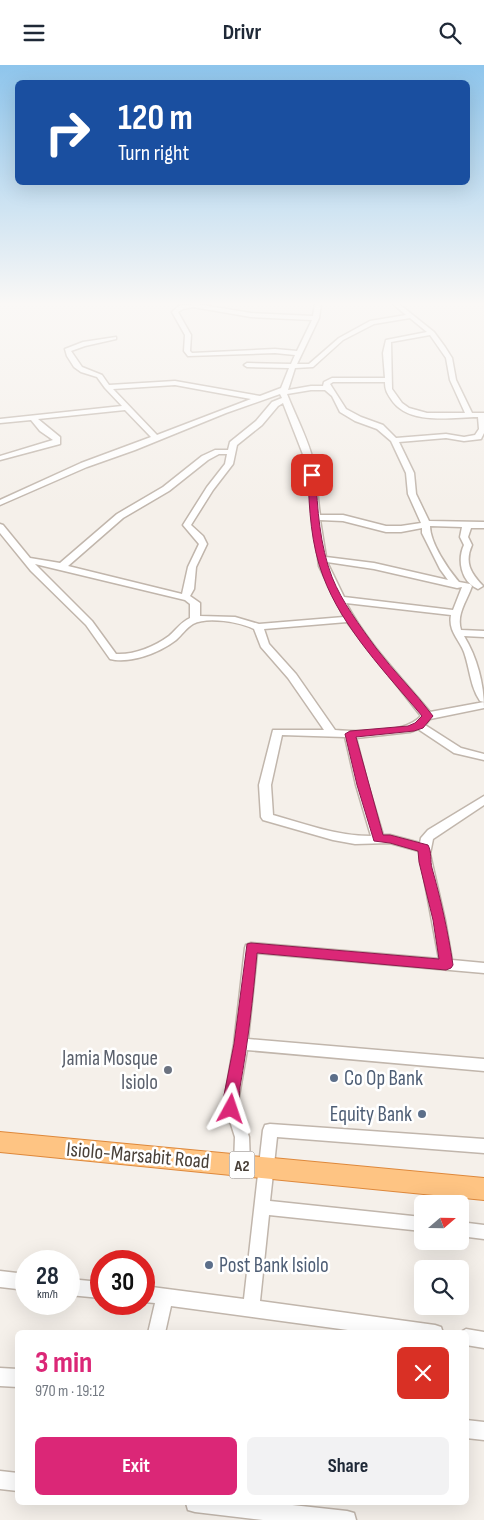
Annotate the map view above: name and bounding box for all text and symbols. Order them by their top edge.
icon: menu [20,19,48,47]
text: Drivr [223,19,261,46]
icon: search [436,19,464,47]
text: 120 m [118,97,193,140]
icon: right [35,100,100,165]
text: Turn right [118,140,189,167]
pin [291,454,333,496]
icon: arrive [298,461,326,489]
place label: Jamia Mosque Isiolo [61,1046,158,1095]
marker: Jamia Mosque Isiolo [162,1064,174,1076]
place label: Co Op Bank [344,1066,423,1091]
marker: Co Op Bank [328,1072,340,1084]
position arrow [204,1082,256,1134]
place label: Equity Bank [330,1102,412,1127]
marker: Equity Bank [416,1108,428,1120]
street label: Isiolo-Marsabit Road [65,1137,211,1174]
road number: A2 [230,1151,254,1179]
north arrow [414,1195,469,1250]
map controls [414,1195,469,1315]
speed limit sign: 30 [90,1250,155,1315]
place label: Post Bank Isiolo [219,1253,329,1278]
marker: Post Bank Isiolo [203,1259,215,1271]
button: search [414,1260,469,1315]
text: 28 [36,1261,59,1292]
text: km/h [37,1287,58,1302]
text: 3 min [35,1345,92,1381]
button: close [397,1347,449,1399]
text: 970 m · 19:12 [35,1382,105,1401]
button: Exit [35,1437,237,1495]
button: Share [247,1437,449,1495]

